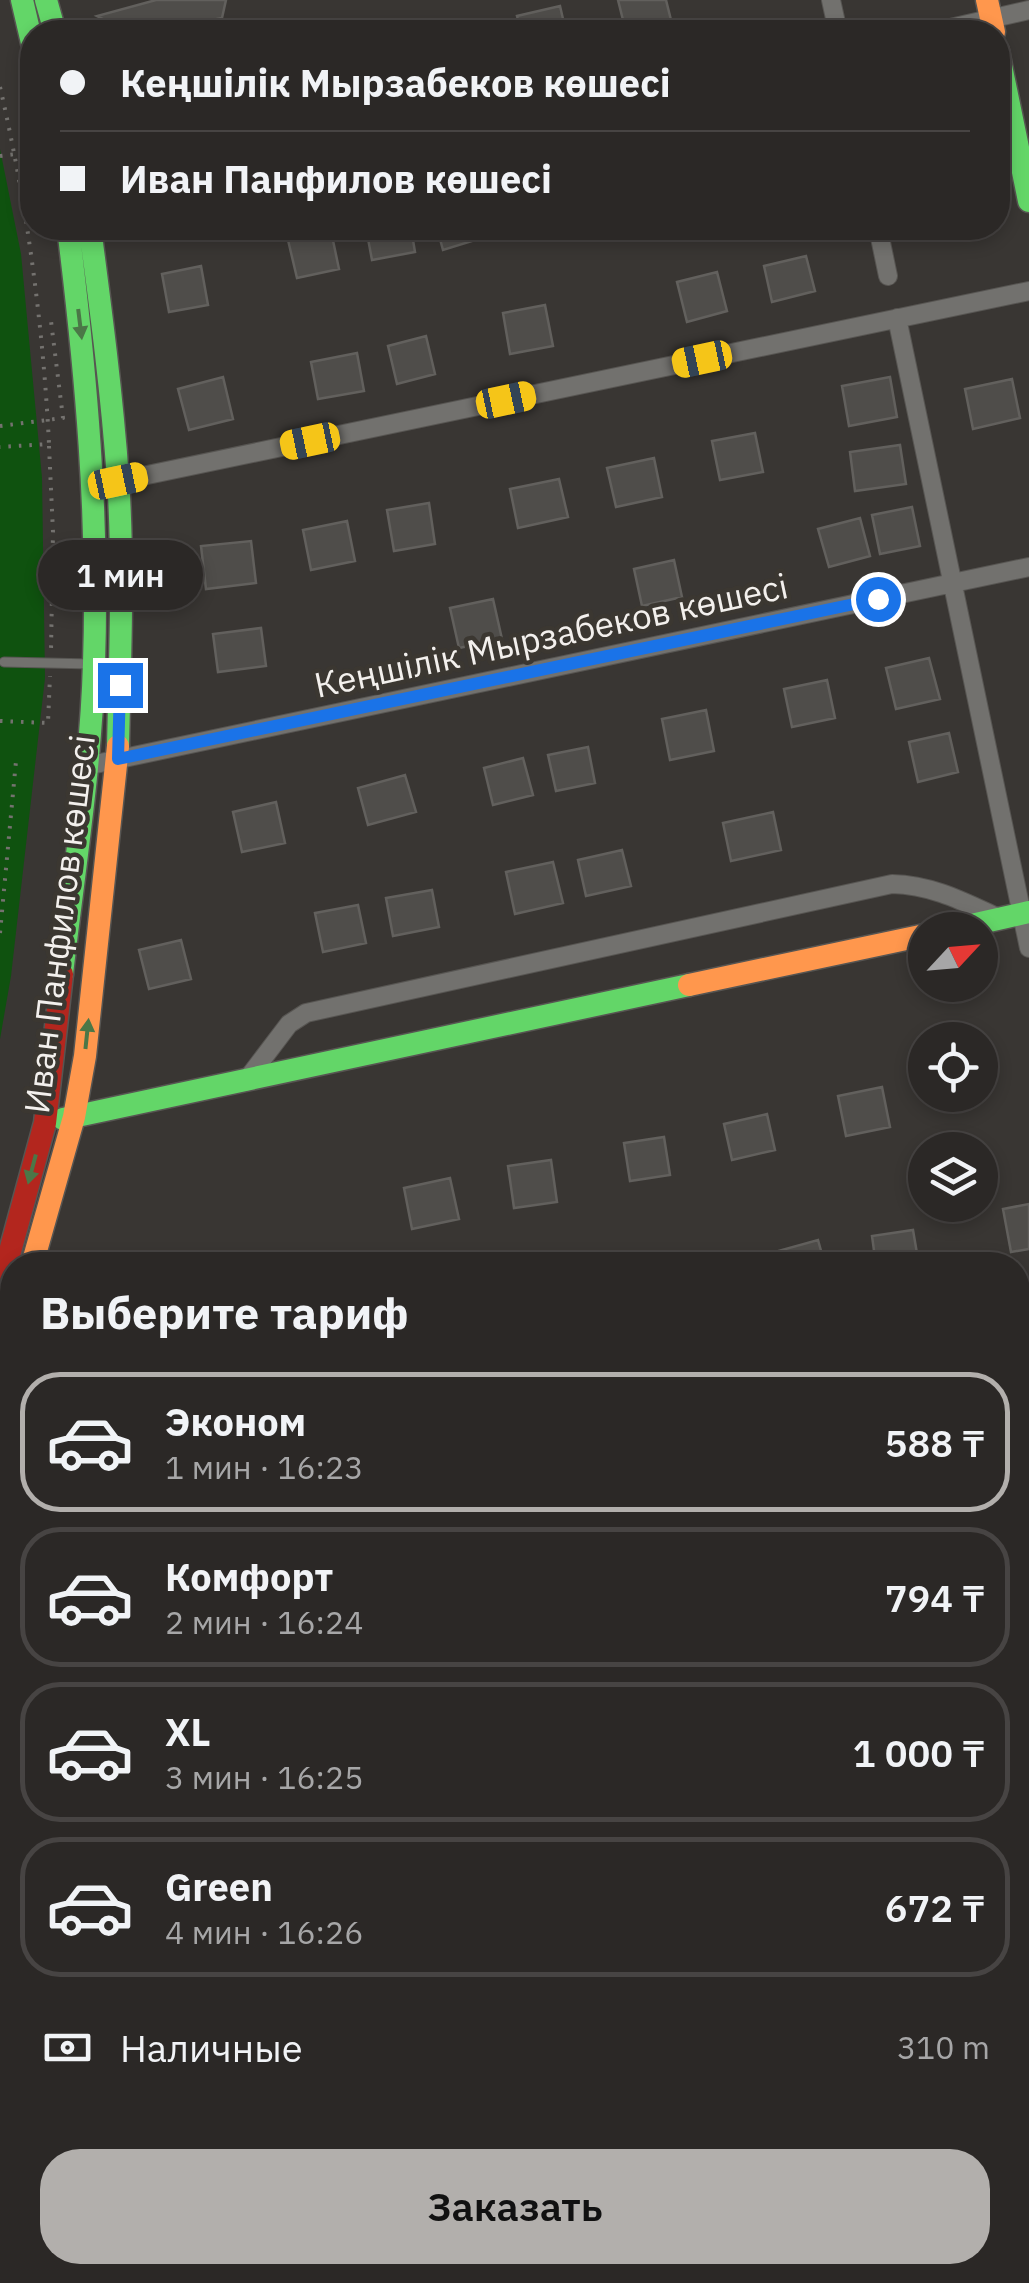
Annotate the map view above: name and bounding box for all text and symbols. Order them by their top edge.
text: Кеңшілік Мырзабеков көшесі [120,58,671,107]
text: Иван Панфилов көшесі [120,154,552,203]
one-way arrow [72,309,88,341]
car [670,338,734,380]
car [474,379,538,421]
car [278,420,342,462]
car [86,460,150,502]
callout: 1 мин [38,540,202,610]
text: 1 мин [76,554,165,596]
street label: Кеңшілік Мырзабеков көшесі [310,562,792,708]
route start [856,577,901,622]
route end [98,663,143,708]
street label: Иван Панфилов көшесі [13,732,105,1116]
north arrow [908,912,998,1002]
map controls [908,912,998,1222]
one-way arrow [79,1018,95,1050]
button: locate [908,1022,998,1112]
button: layers [908,1132,998,1222]
one-way arrow [24,1154,40,1185]
text: Выберите тариф [40,1283,409,1341]
icon: car [45,1397,135,1487]
text: Эконом [165,1397,306,1446]
text: 588 ₸ [885,1418,985,1467]
text: 1 мин · 16:23 [165,1446,363,1488]
icon: car [45,1552,135,1642]
text: Комфорт [165,1552,333,1601]
text: 794 ₸ [885,1573,985,1622]
text: 2 мин · 16:24 [165,1601,363,1643]
icon: car [45,1707,135,1797]
text: XL [165,1707,211,1756]
text: 1 000 ₸ [853,1728,985,1777]
text: 3 мин · 16:25 [165,1756,363,1798]
icon: car [45,1862,135,1952]
text: Green [165,1862,273,1911]
text: 672 ₸ [885,1883,985,1932]
text: 4 мин · 16:26 [165,1911,363,1953]
icon: cash [40,2020,95,2075]
text: Наличные [120,2023,303,2072]
text: 310 m [897,2026,990,2068]
button: Заказать [40,2149,990,2264]

